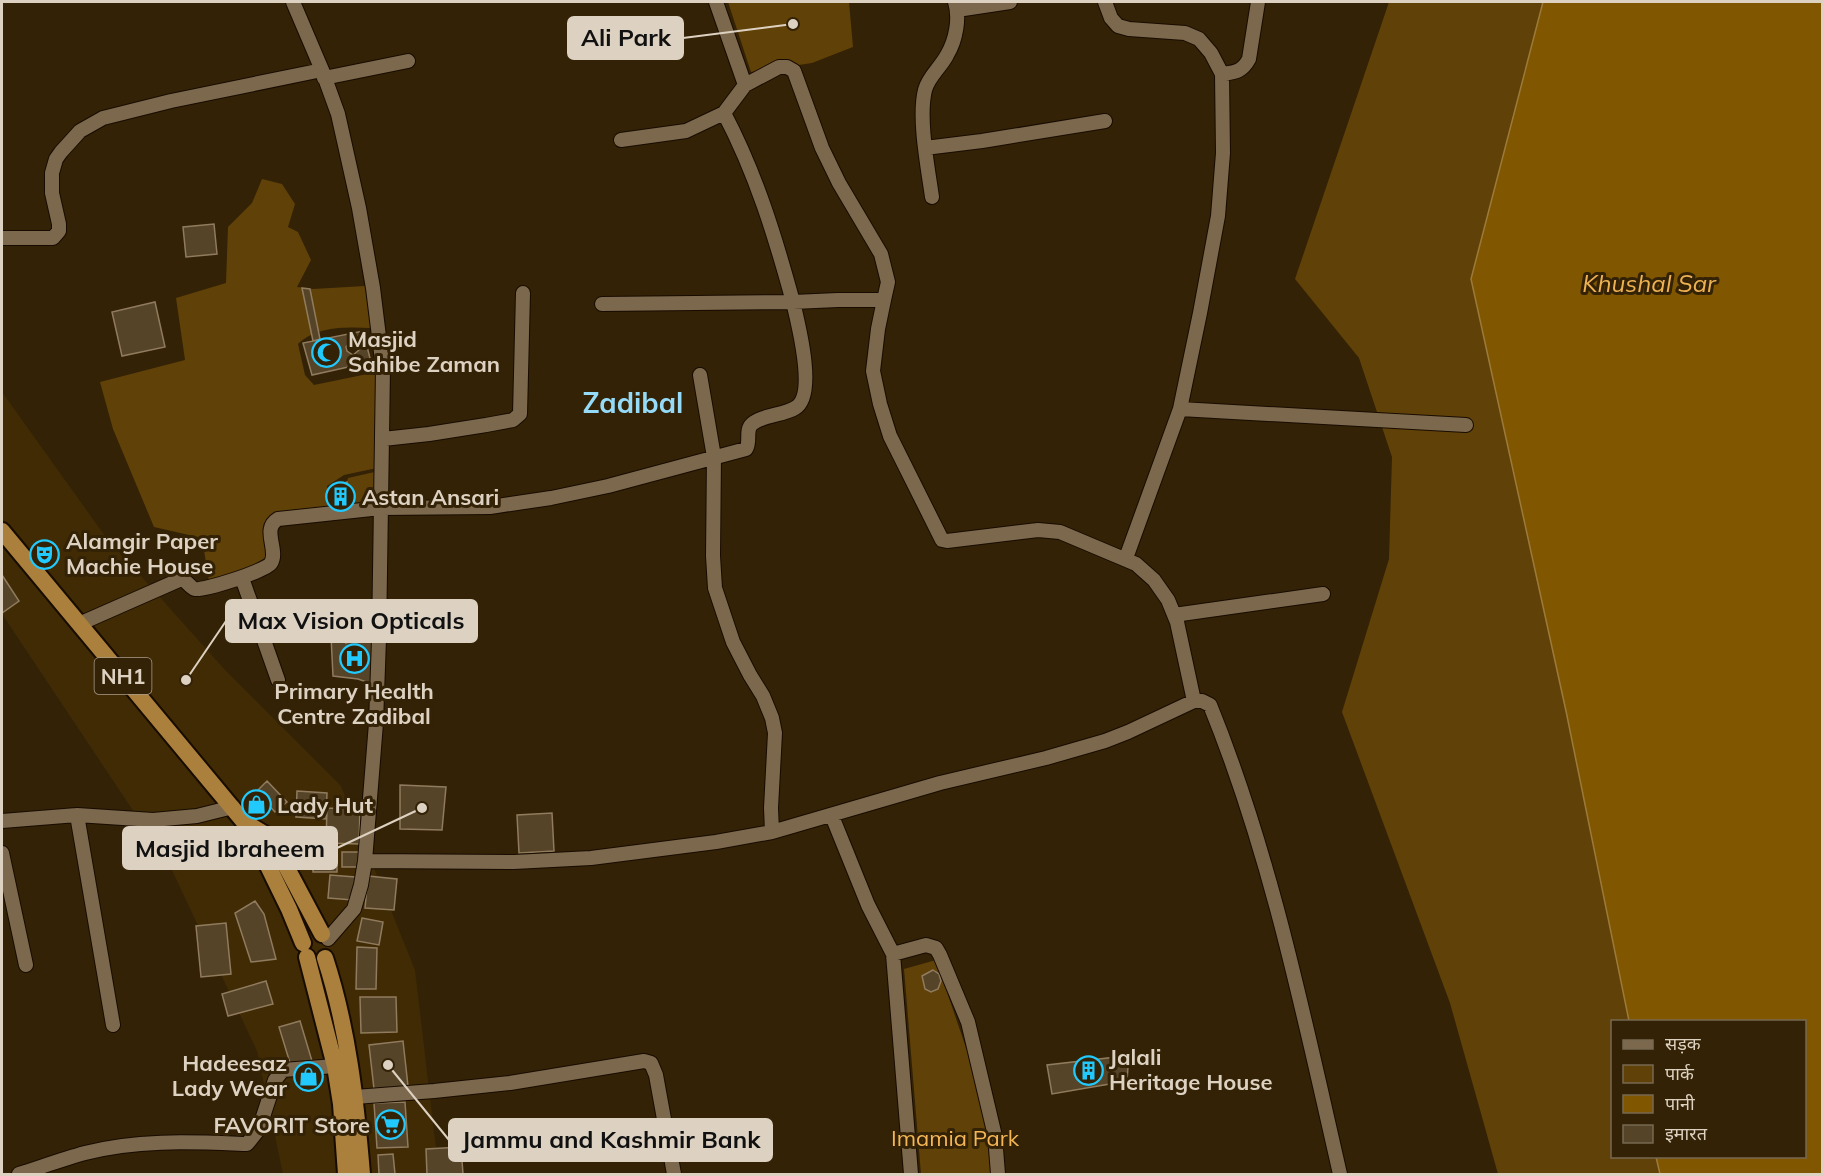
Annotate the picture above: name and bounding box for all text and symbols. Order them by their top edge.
callout: Ali Park [568,17,683,59]
text: Ali Park [581,22,672,52]
water label: Khushal Sar [1582,268,1717,298]
place label: Masjid Sahibe Zaman [348,325,500,378]
mosque icon: Masjid Sahibe Zaman [311,336,343,368]
district label: Zadibal [583,385,683,420]
building icon: Astan Ansari [325,481,357,513]
place label: Astan Ansari [362,483,499,511]
place label: Alamgir Paper Machie House [66,527,218,580]
theatre icon: Alamgir Paper Machie House [29,538,61,570]
callout: Max Vision Opticals [226,600,477,642]
text: Max Vision Opticals [238,605,464,635]
hospital icon: Primary Health Centre Zadibal [338,643,370,675]
road number: NH1 [94,658,152,694]
place label: Primary Health Centre Zadibal [274,677,434,730]
shop icon: Lady Hut [240,789,272,821]
place label: Lady Hut [277,791,373,819]
callout: Masjid Ibraheem [123,827,337,869]
text: Masjid Ibraheem [135,833,325,863]
legend [1611,1020,1806,1158]
text: सड़क [1665,1032,1702,1055]
place label: Jalali Heritage House [1109,1043,1272,1096]
place label: Hadeesaz Lady Wear [172,1049,287,1102]
building icon: Jalali Heritage House [1072,1054,1104,1086]
shop icon: Hadeesaz Lady Wear [292,1060,324,1092]
text: पार्क [1665,1062,1695,1085]
text: पानी [1665,1092,1695,1115]
supermarket icon: FAVORIT Store [375,1109,407,1141]
place label: FAVORIT Store [213,1111,370,1139]
callout: Jammu and Kashmir Bank [449,1119,772,1161]
text: इमारत [1665,1122,1708,1145]
text: Jammu and Kashmir Bank [462,1124,761,1154]
park label: Imamia Park [891,1124,1020,1152]

